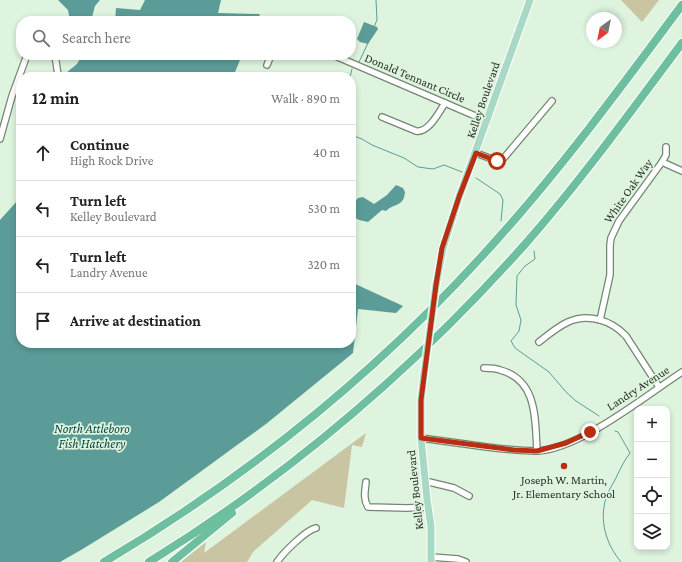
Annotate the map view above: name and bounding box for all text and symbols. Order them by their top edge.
north arrow [586,12,622,48]
search box [16,16,356,60]
icon: search [30,27,52,49]
text: Search here [62,30,131,46]
street label: Donald Tennant Circle [363,51,467,105]
street label: Kelley Boulevard [463,59,503,140]
text: 12 min [32,89,79,108]
text: Walk · 890 m [271,91,340,106]
text: Continue [70,137,129,153]
icon: ahead [32,142,54,164]
text: 40 m [313,145,340,160]
route start [488,152,506,170]
text: High Rock Drive [70,153,153,168]
street label: White Oak Way [601,156,656,226]
text: Turn left [70,193,126,209]
icon: left [32,198,54,220]
text: 530 m [308,201,340,216]
text: Kelley Boulevard [70,209,157,224]
text: Turn left [70,249,126,265]
icon: left [32,254,54,276]
text: 320 m [307,257,340,272]
text: Landry Avenue [70,265,148,280]
icon: arrive [32,310,54,332]
text: Arrive at destination [70,313,201,329]
street label: Landry Avenue [604,363,672,413]
map controls [634,406,670,550]
button: + [634,406,670,442]
water label: North Attleboro Fish Hatchery [54,421,130,451]
route end [581,423,599,441]
button: − [634,442,670,478]
street label: Kelley Boulevard [404,449,426,530]
marker: Joseph W. Martin, Jr. Elementary School [559,461,569,471]
place label: Joseph W. Martin, Jr. Elementary School [512,473,615,501]
button: locate [634,478,670,514]
button: layers [634,514,670,550]

